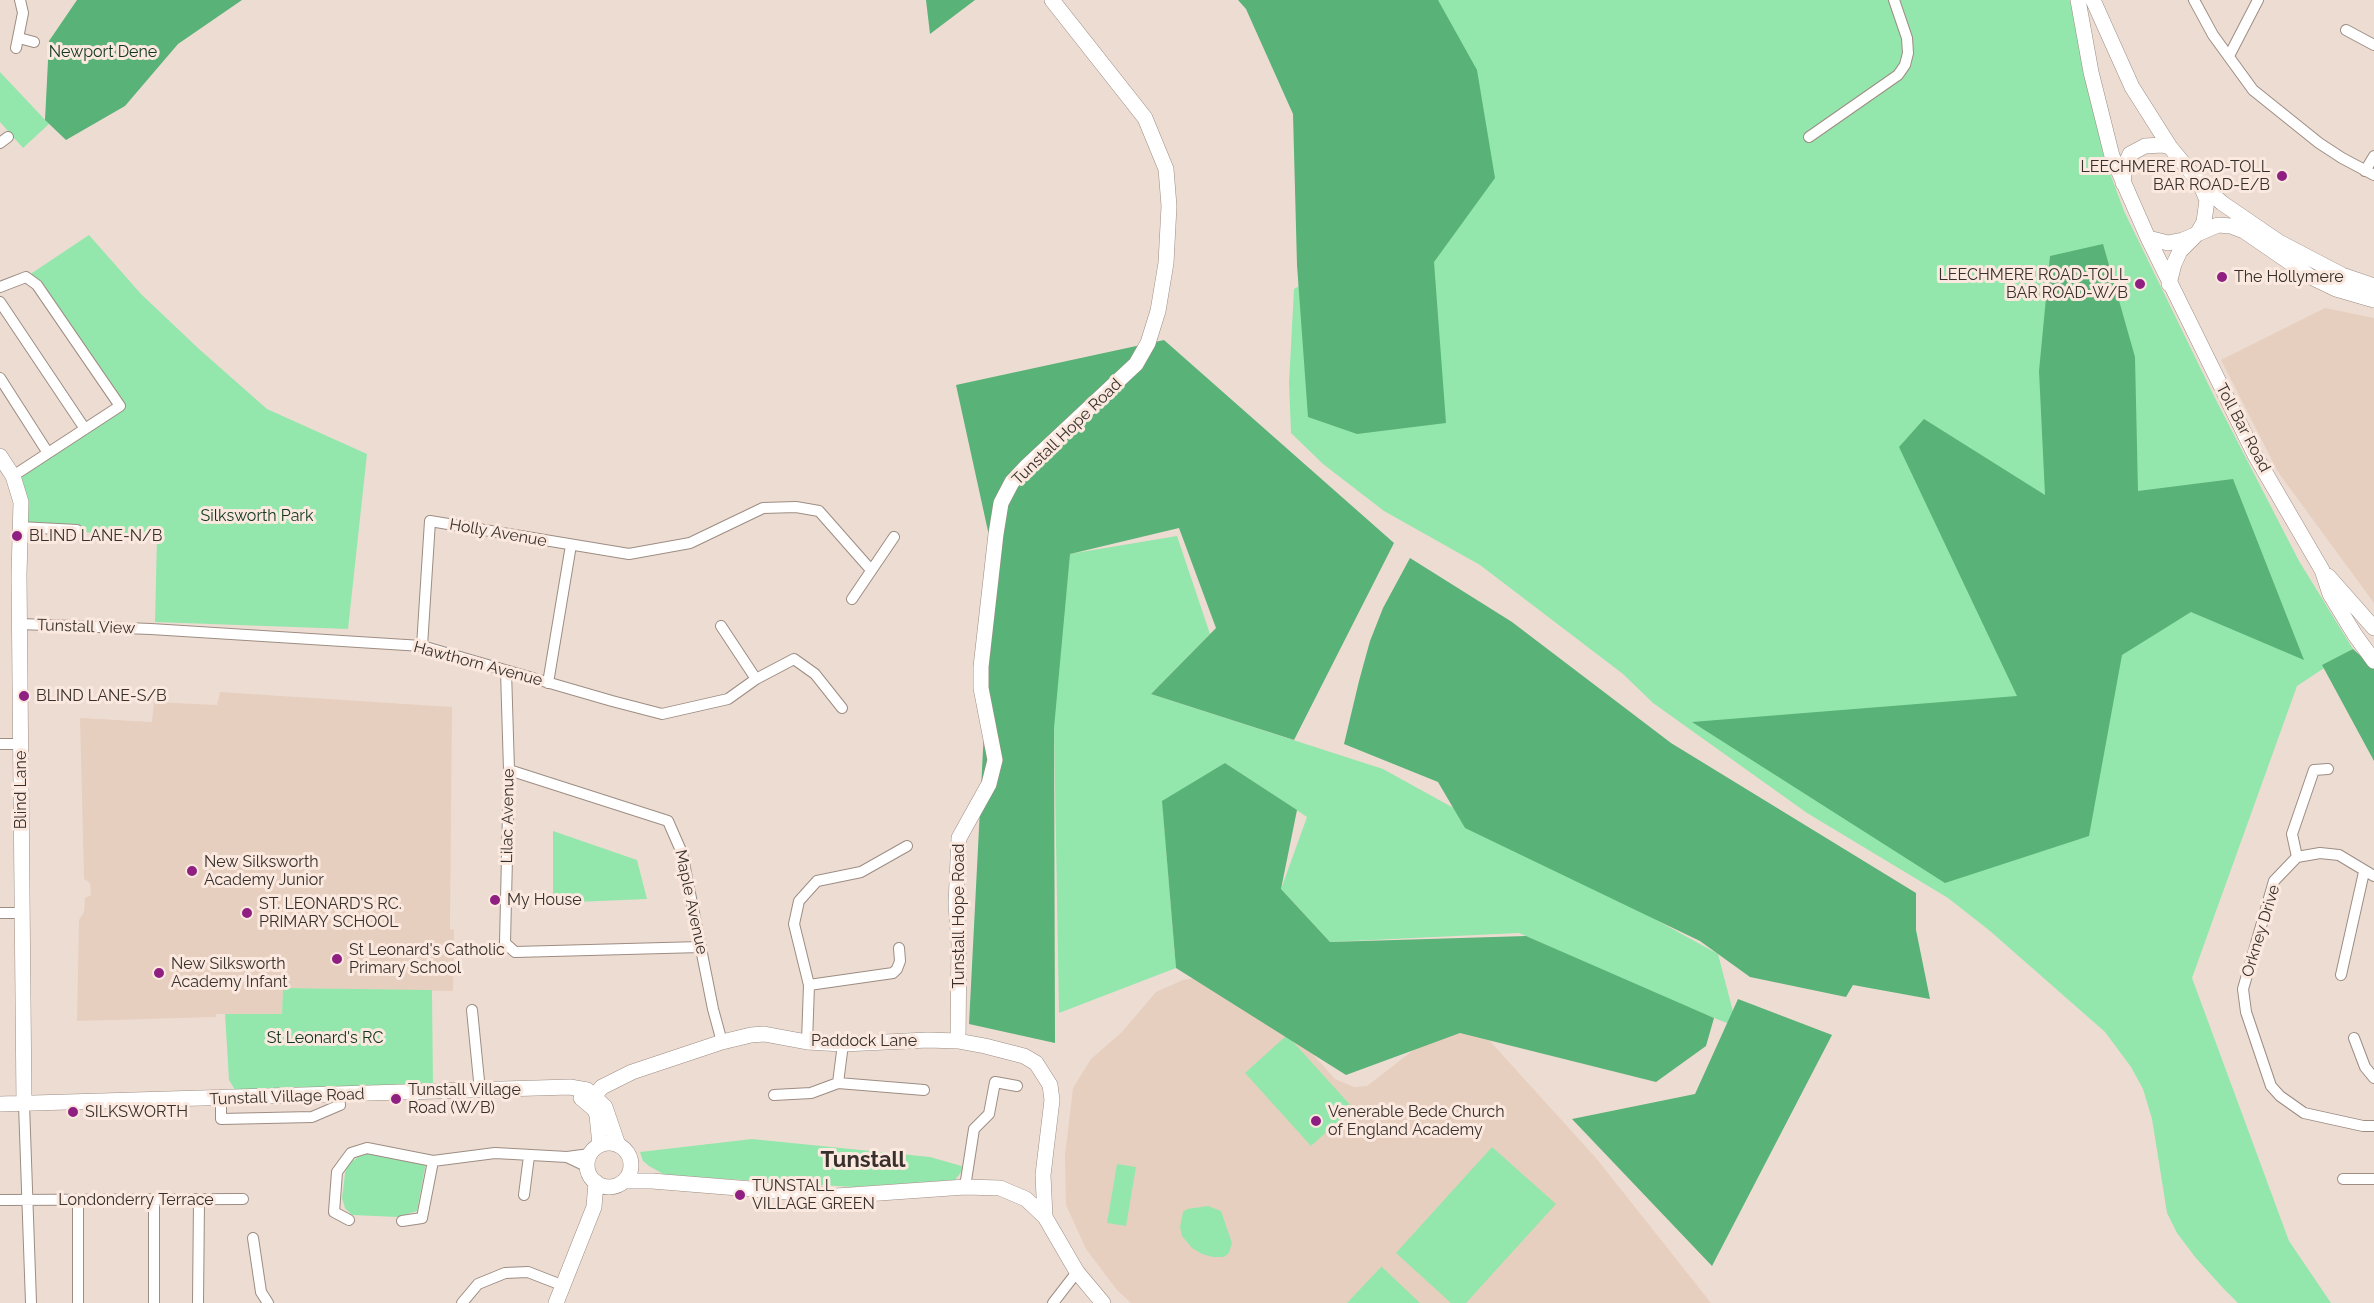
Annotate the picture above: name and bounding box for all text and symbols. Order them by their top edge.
park label: Newport Dene [49,42,157,62]
place label: LEECHMERE ROAD-TOLL BAR ROAD-E/B [2081,157,2270,195]
marker: LEECHMERE ROAD-TOLL BAR ROAD-E/B [2275,169,2289,183]
place label: LEECHMERE ROAD-TOLL BAR ROAD-W/B [1939,265,2128,303]
place label: The Hollymere [2234,267,2344,287]
marker: The Hollymere [2215,270,2229,284]
marker: LEECHMERE ROAD-TOLL BAR ROAD-W/B [2133,277,2147,291]
street label: Tunstall Hope Road [1008,375,1126,489]
street label: Toll Bar Road [2212,380,2274,476]
park label: Silksworth Park [201,506,313,526]
street label: Holly Avenue [448,515,548,551]
place label: BLIND LANE-N/B [29,526,162,546]
marker: BLIND LANE-N/B [10,529,24,543]
street label: Tunstall View [37,616,135,638]
street label: Hawthorn Avenue [411,638,545,690]
place label: BLIND LANE-S/B [36,686,167,706]
marker: BLIND LANE-S/B [17,689,31,703]
street label: Blind Lane [11,751,31,829]
street label: Lilac Avenue [498,768,518,864]
street label: Tunstall Hope Road [949,844,969,988]
street label: Maple Avenue [671,848,711,956]
place label: New Silksworth Academy Junior [204,852,324,890]
marker: New Silksworth Academy Junior [185,864,199,878]
street label: Orkney Drive [2238,883,2284,979]
place label: My House [507,890,582,910]
marker: My House [488,893,502,907]
place label: ST. LEONARD'S RC. PRIMARY SCHOOL [259,894,402,932]
marker: ST. LEONARD'S RC. PRIMARY SCHOOL [240,906,254,920]
place label: St Leonard's Catholic Primary School [349,940,505,978]
marker: St Leonard's Catholic Primary School [330,952,344,966]
place label: New Silksworth Academy Infant [171,954,287,992]
marker: New Silksworth Academy Infant [152,966,166,980]
park label: St Leonard's RC [267,1028,383,1048]
street label: Paddock Lane [811,1031,917,1051]
place label: Tunstall Village Road (W/B) [408,1080,521,1118]
street label: Tunstall Village Road [209,1085,365,1109]
marker: Tunstall Village Road (W/B) [389,1092,403,1106]
place label: SILKSWORTH [85,1102,188,1122]
place label: Venerable Bede Church of England Academy [1328,1102,1505,1140]
marker: SILKSWORTH [66,1105,80,1119]
marker: Venerable Bede Church of England Academy [1309,1114,1323,1128]
district label: Tunstall [820,1147,906,1173]
place label: TUNSTALL VILLAGE GREEN [752,1176,875,1214]
marker: TUNSTALL VILLAGE GREEN [733,1188,747,1202]
street label: Londonderry Terrace [58,1190,214,1210]

